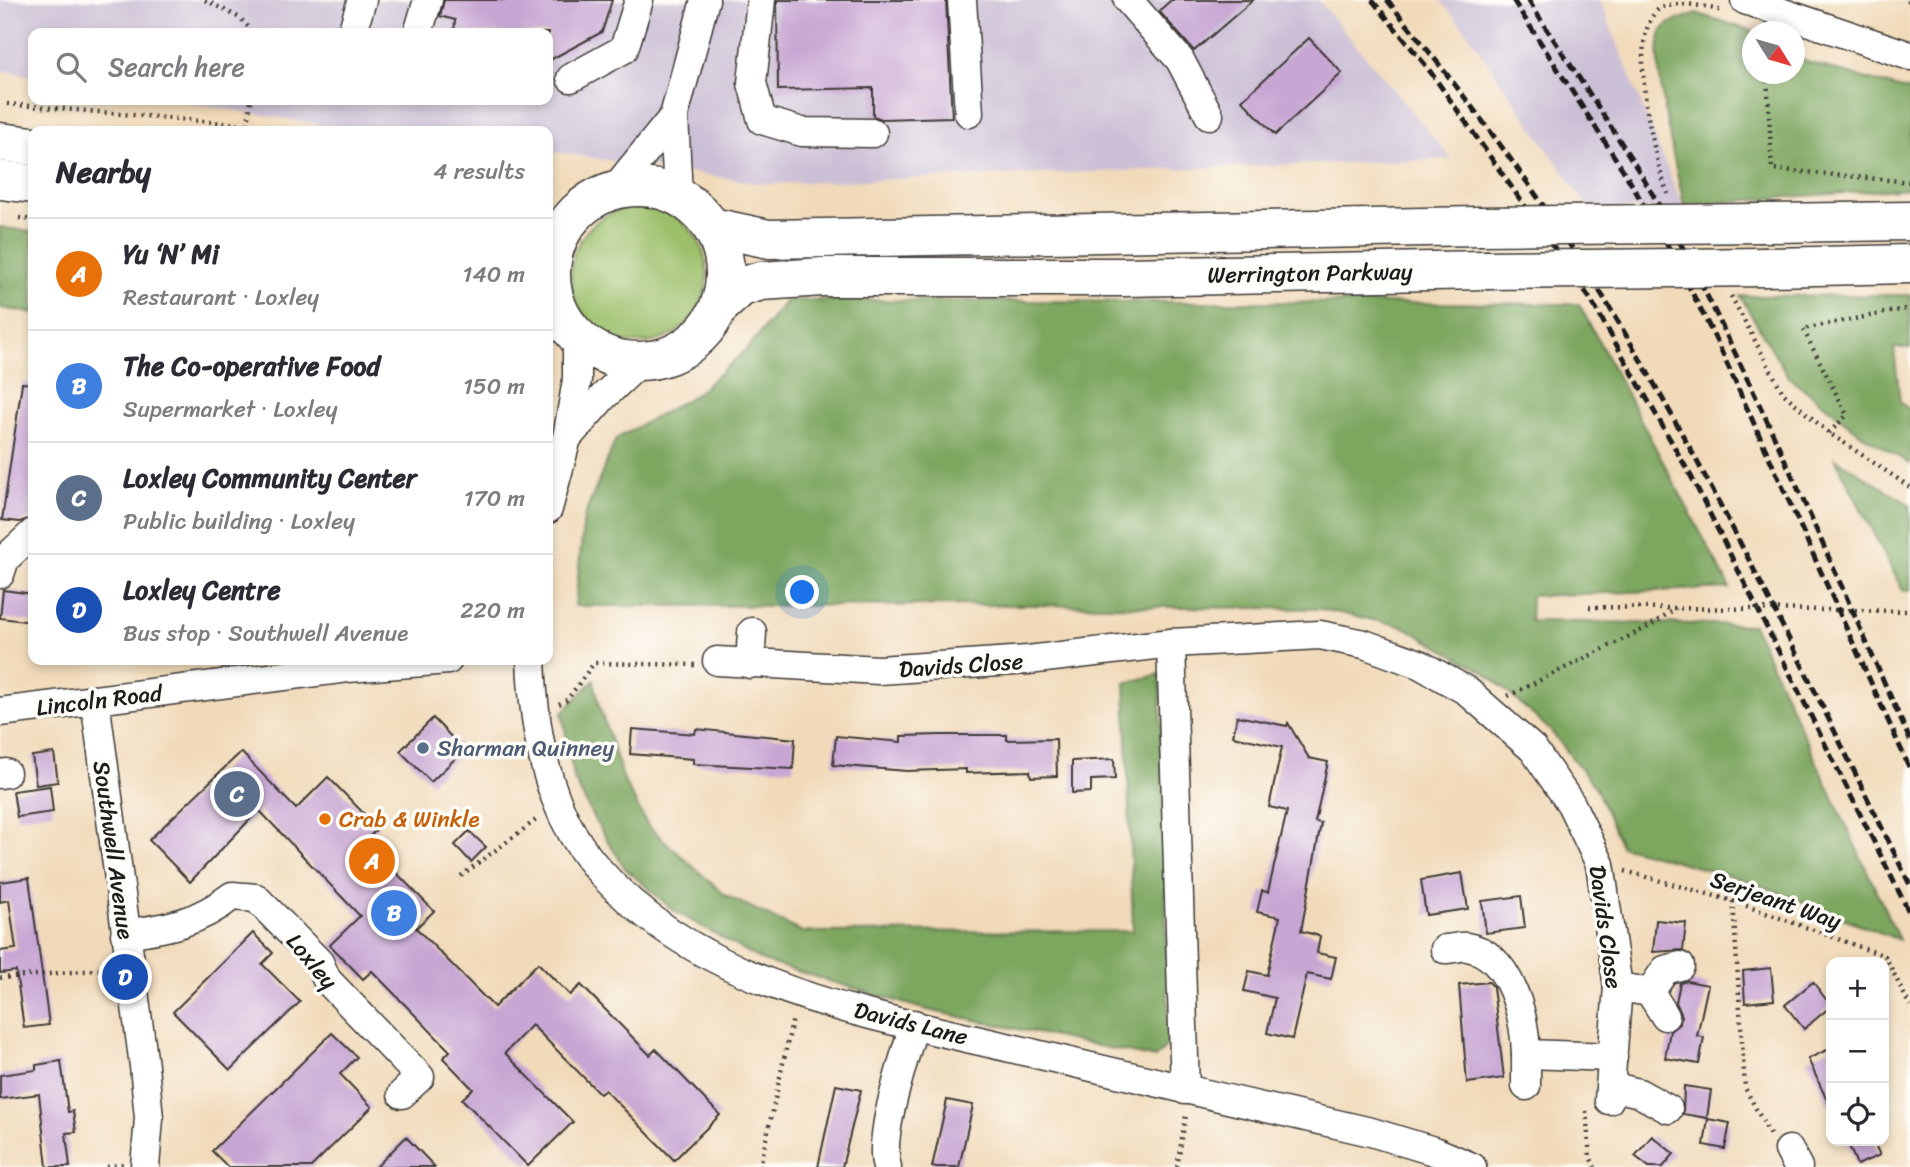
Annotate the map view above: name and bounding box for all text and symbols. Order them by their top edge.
north arrow [1742,21,1805,84]
search box [28,28,553,105]
text: Search here [108,44,245,90]
icon: search [52,48,90,86]
text: Nearby [56,145,151,199]
text: 4 results [433,151,525,192]
text: Yu ‘N’ Mi [123,231,219,277]
street label: Werrington Parkway [1207,251,1413,296]
text: A [71,254,87,295]
text: 140 m [463,254,525,295]
text: Restaurant · Loxley [123,277,319,318]
text: The Co-operative Food [123,343,380,389]
text: B [72,366,86,407]
text: 150 m [463,366,525,407]
text: Supermarket · Loxley [123,389,337,430]
text: Loxley Community Center [123,455,417,501]
text: C [72,478,86,519]
text: 170 m [464,478,525,519]
text: Public building · Loxley [123,501,355,542]
text: Loxley Centre [123,567,281,613]
your location [785,575,819,609]
text: D [72,590,86,631]
text: 220 m [460,590,525,631]
text: Bus stop · Southwell Avenue [123,613,408,654]
street label: Davids Close [897,641,1025,690]
street label: Lincoln Road [34,672,166,729]
place label: Sharman Quinney [437,728,614,769]
marker: Sharman Quinney [415,740,431,756]
street label: Southwell Avenue [81,758,146,942]
pin: C [214,768,260,820]
place label: Crab & Winkle [339,799,480,840]
marker: Crab & Winkle [317,811,333,827]
pin: A [349,835,395,887]
street label: Serjeant Way [1705,859,1847,942]
street label: Davids Close [1577,863,1634,992]
pin: B [371,887,417,939]
street label: Loxley [275,924,348,999]
pin: D [102,951,148,1003]
map controls [1826,957,1889,1146]
button: + [1826,957,1889,1020]
street label: Davids Lane [850,990,972,1057]
button: − [1826,1020,1889,1083]
button: locate [1826,1083,1889,1146]

